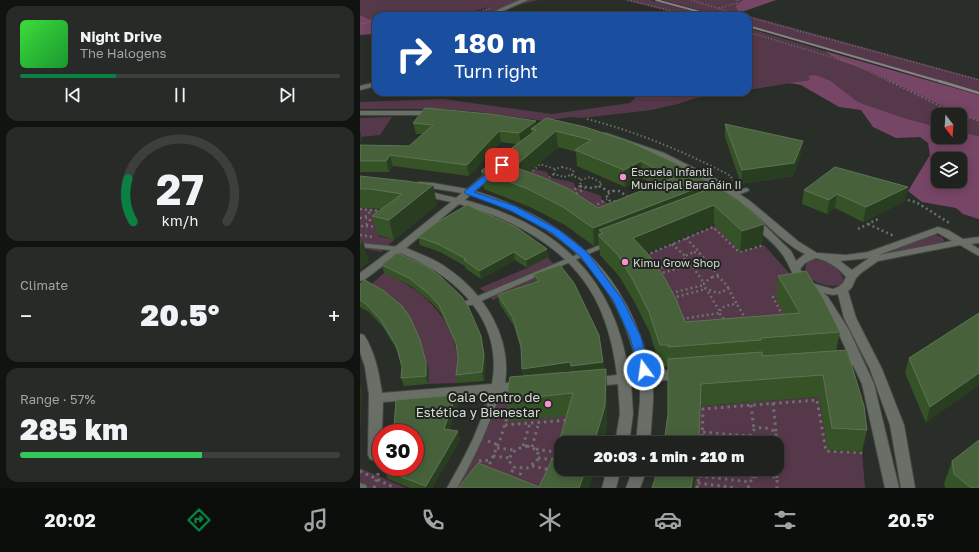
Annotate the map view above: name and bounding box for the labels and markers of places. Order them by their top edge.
pin [485,148,519,182]
place label: Escuela Infantil Municipal Barañáin II [631,165,741,191]
marker: Escuela Infantil Municipal Barañáin II [618,172,628,182]
place label: Kimu Grow Shop [633,256,720,269]
marker: Kimu Grow Shop [620,257,630,267]
place label: Cala Centro de Estética y Bienestar [416,389,540,420]
marker: Cala Centro de Estética y Bienestar [543,399,553,409]

